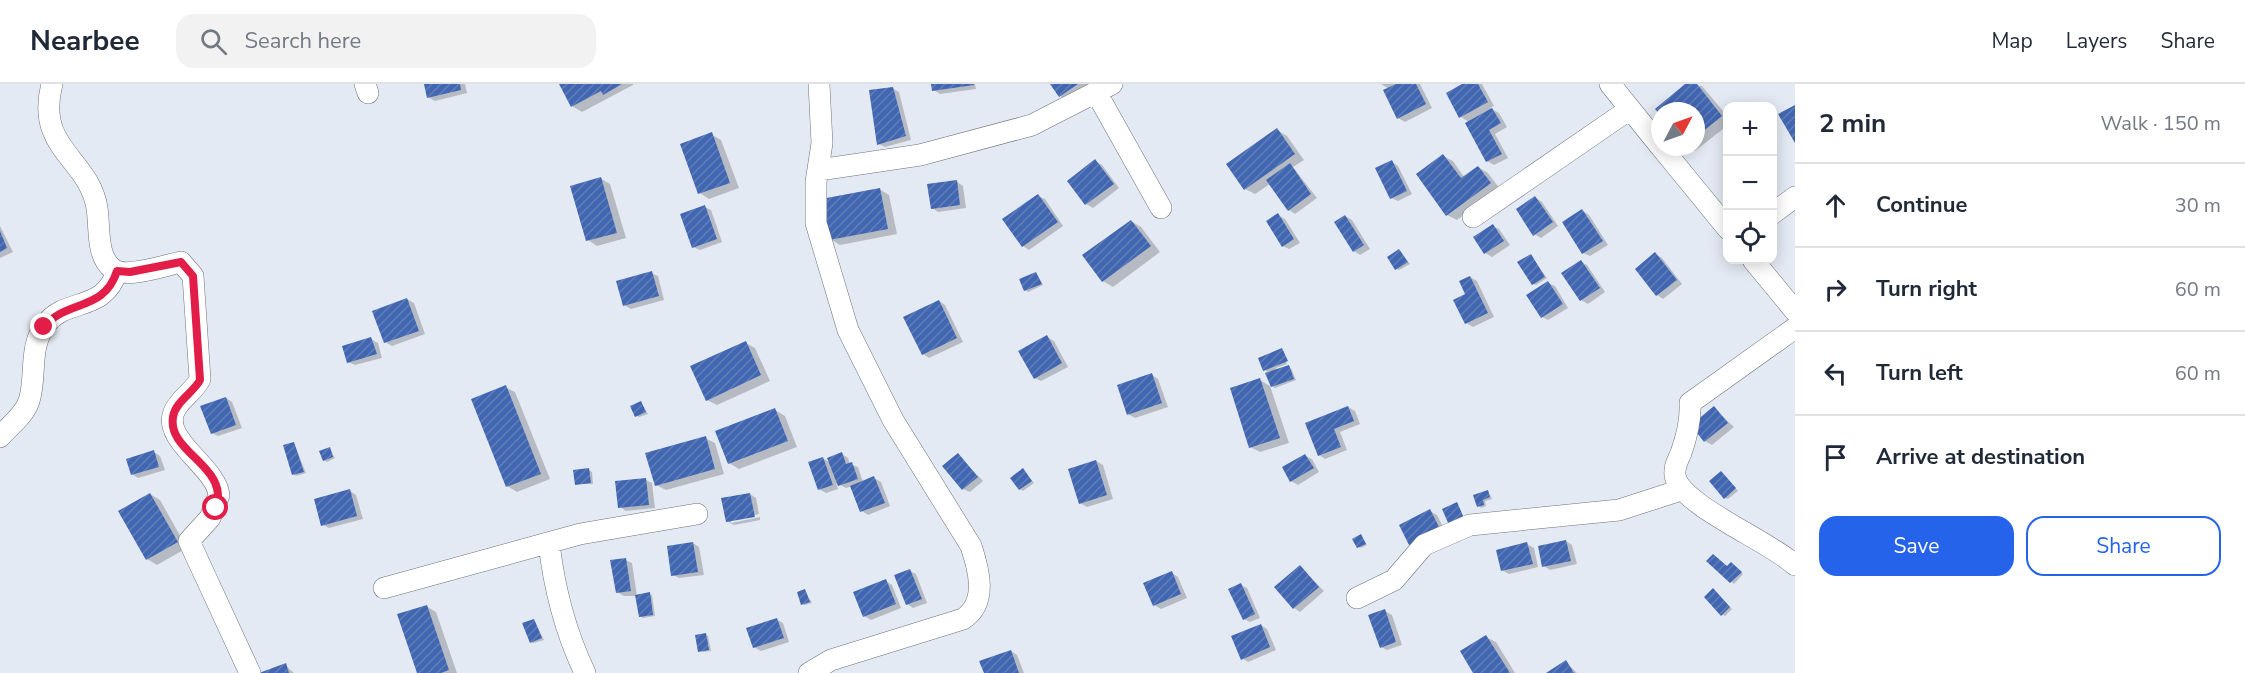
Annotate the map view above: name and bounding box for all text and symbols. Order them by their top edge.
search box [176,14,596,68]
text: Nearbee [30,22,140,60]
icon: search [197,25,230,58]
text: Search here [245,26,361,56]
text: Map [1991,27,2033,55]
text: Layers [2066,27,2127,55]
text: Share [2160,27,2215,55]
north arrow [1651,102,1705,156]
map controls [1723,102,1777,264]
button: + [1723,102,1777,156]
text: 2 min [1819,106,1886,141]
text: Walk · 150 m [2101,110,2221,137]
button: − [1723,156,1777,210]
icon: ahead [1819,189,1852,222]
text: Continue [1876,190,1967,220]
text: 30 m [2175,192,2221,219]
button: locate [1723,210,1777,264]
icon: right [1819,273,1852,306]
text: Turn right [1876,274,1977,304]
text: 60 m [2175,276,2221,303]
route end [30,313,56,339]
icon: left [1819,357,1852,390]
text: Turn left [1876,358,1963,388]
text: 60 m [2175,360,2221,387]
icon: arrive [1819,441,1852,474]
text: Arrive at destination [1876,442,2085,472]
route start [202,494,228,520]
button: Save [1819,516,2014,576]
button: Share [2026,516,2221,576]

